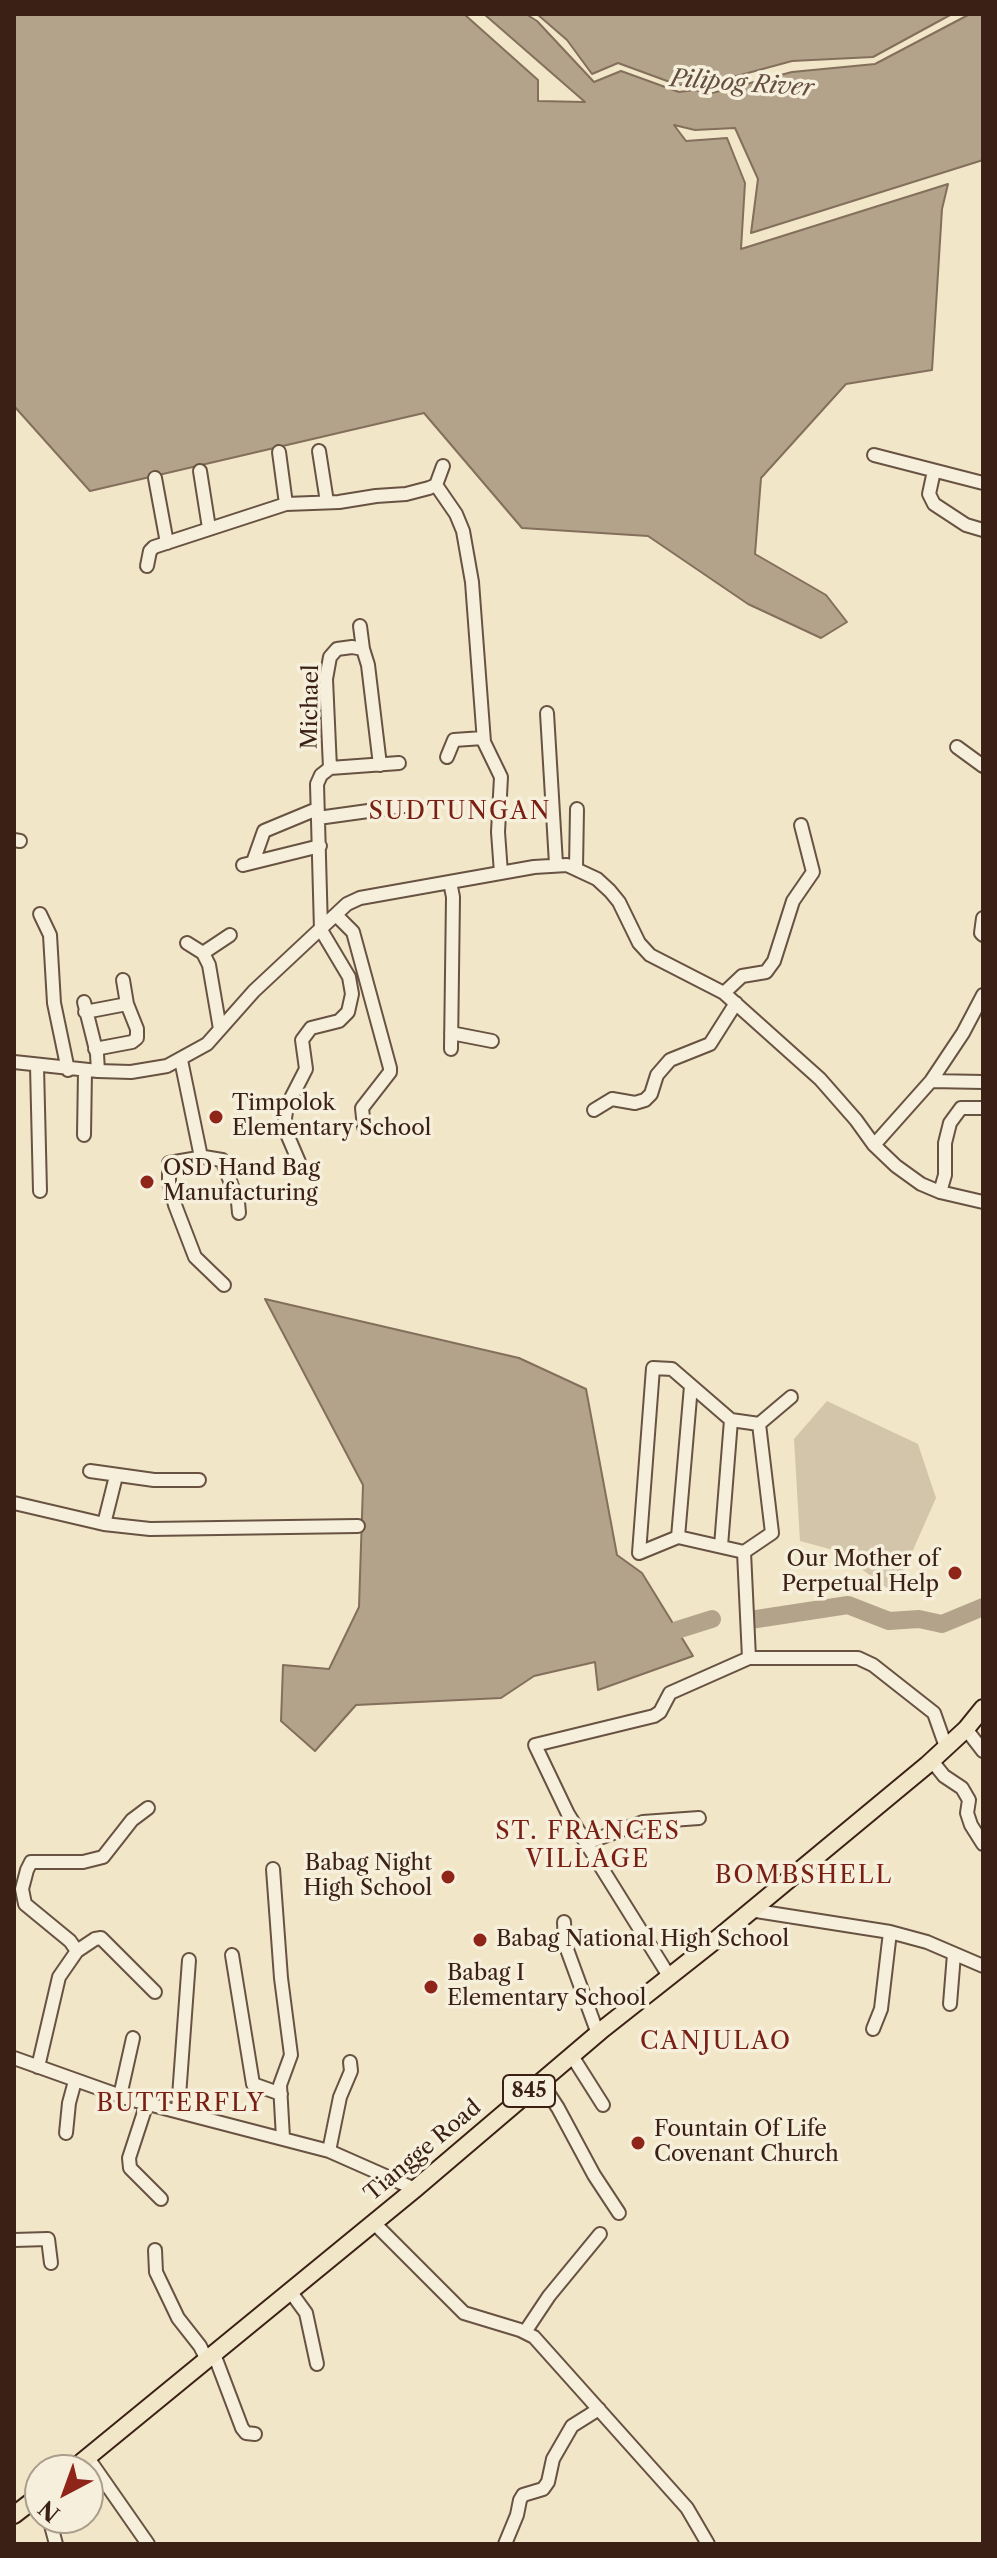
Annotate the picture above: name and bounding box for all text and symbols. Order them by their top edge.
water label: Pilipog River [669,65,815,103]
street label: Michael [297,664,325,750]
district label: SUDTUNGAN [368,798,552,826]
place label: Timpolok Elementary School [232,1091,431,1142]
marker: Timpolok Elementary School [207,1108,225,1126]
place label: OSD Hand Bag Manufacturing [163,1156,320,1208]
marker: OSD Hand Bag Manufacturing [138,1173,156,1191]
place label: Our Mother of Perpetual Help [781,1547,939,1598]
marker: Our Mother of Perpetual Help [946,1564,964,1582]
district label: ST. FRANCES VILLAGE [495,1818,681,1874]
place label: Babag Night High School [303,1851,432,1902]
district label: BOMBSHELL [715,1862,893,1890]
marker: Babag Night High School [439,1868,457,1886]
place label: Babag National High School [496,1927,789,1953]
marker: Babag National High School [471,1931,489,1949]
place label: Babag I Elementary School [447,1961,646,2012]
marker: Babag I Elementary School [422,1978,440,1996]
district label: CANJULAO [640,2028,792,2056]
road number: 845 [503,2075,555,2107]
district label: BUTTERFLY [96,2090,266,2118]
street label: Tiangge Road [359,2095,487,2207]
place label: Fountain Of Life Covenant Church [654,2117,839,2168]
marker: Fountain Of Life Covenant Church [629,2134,647,2152]
north arrow [24,2454,104,2534]
text: N [33,2495,65,2527]

